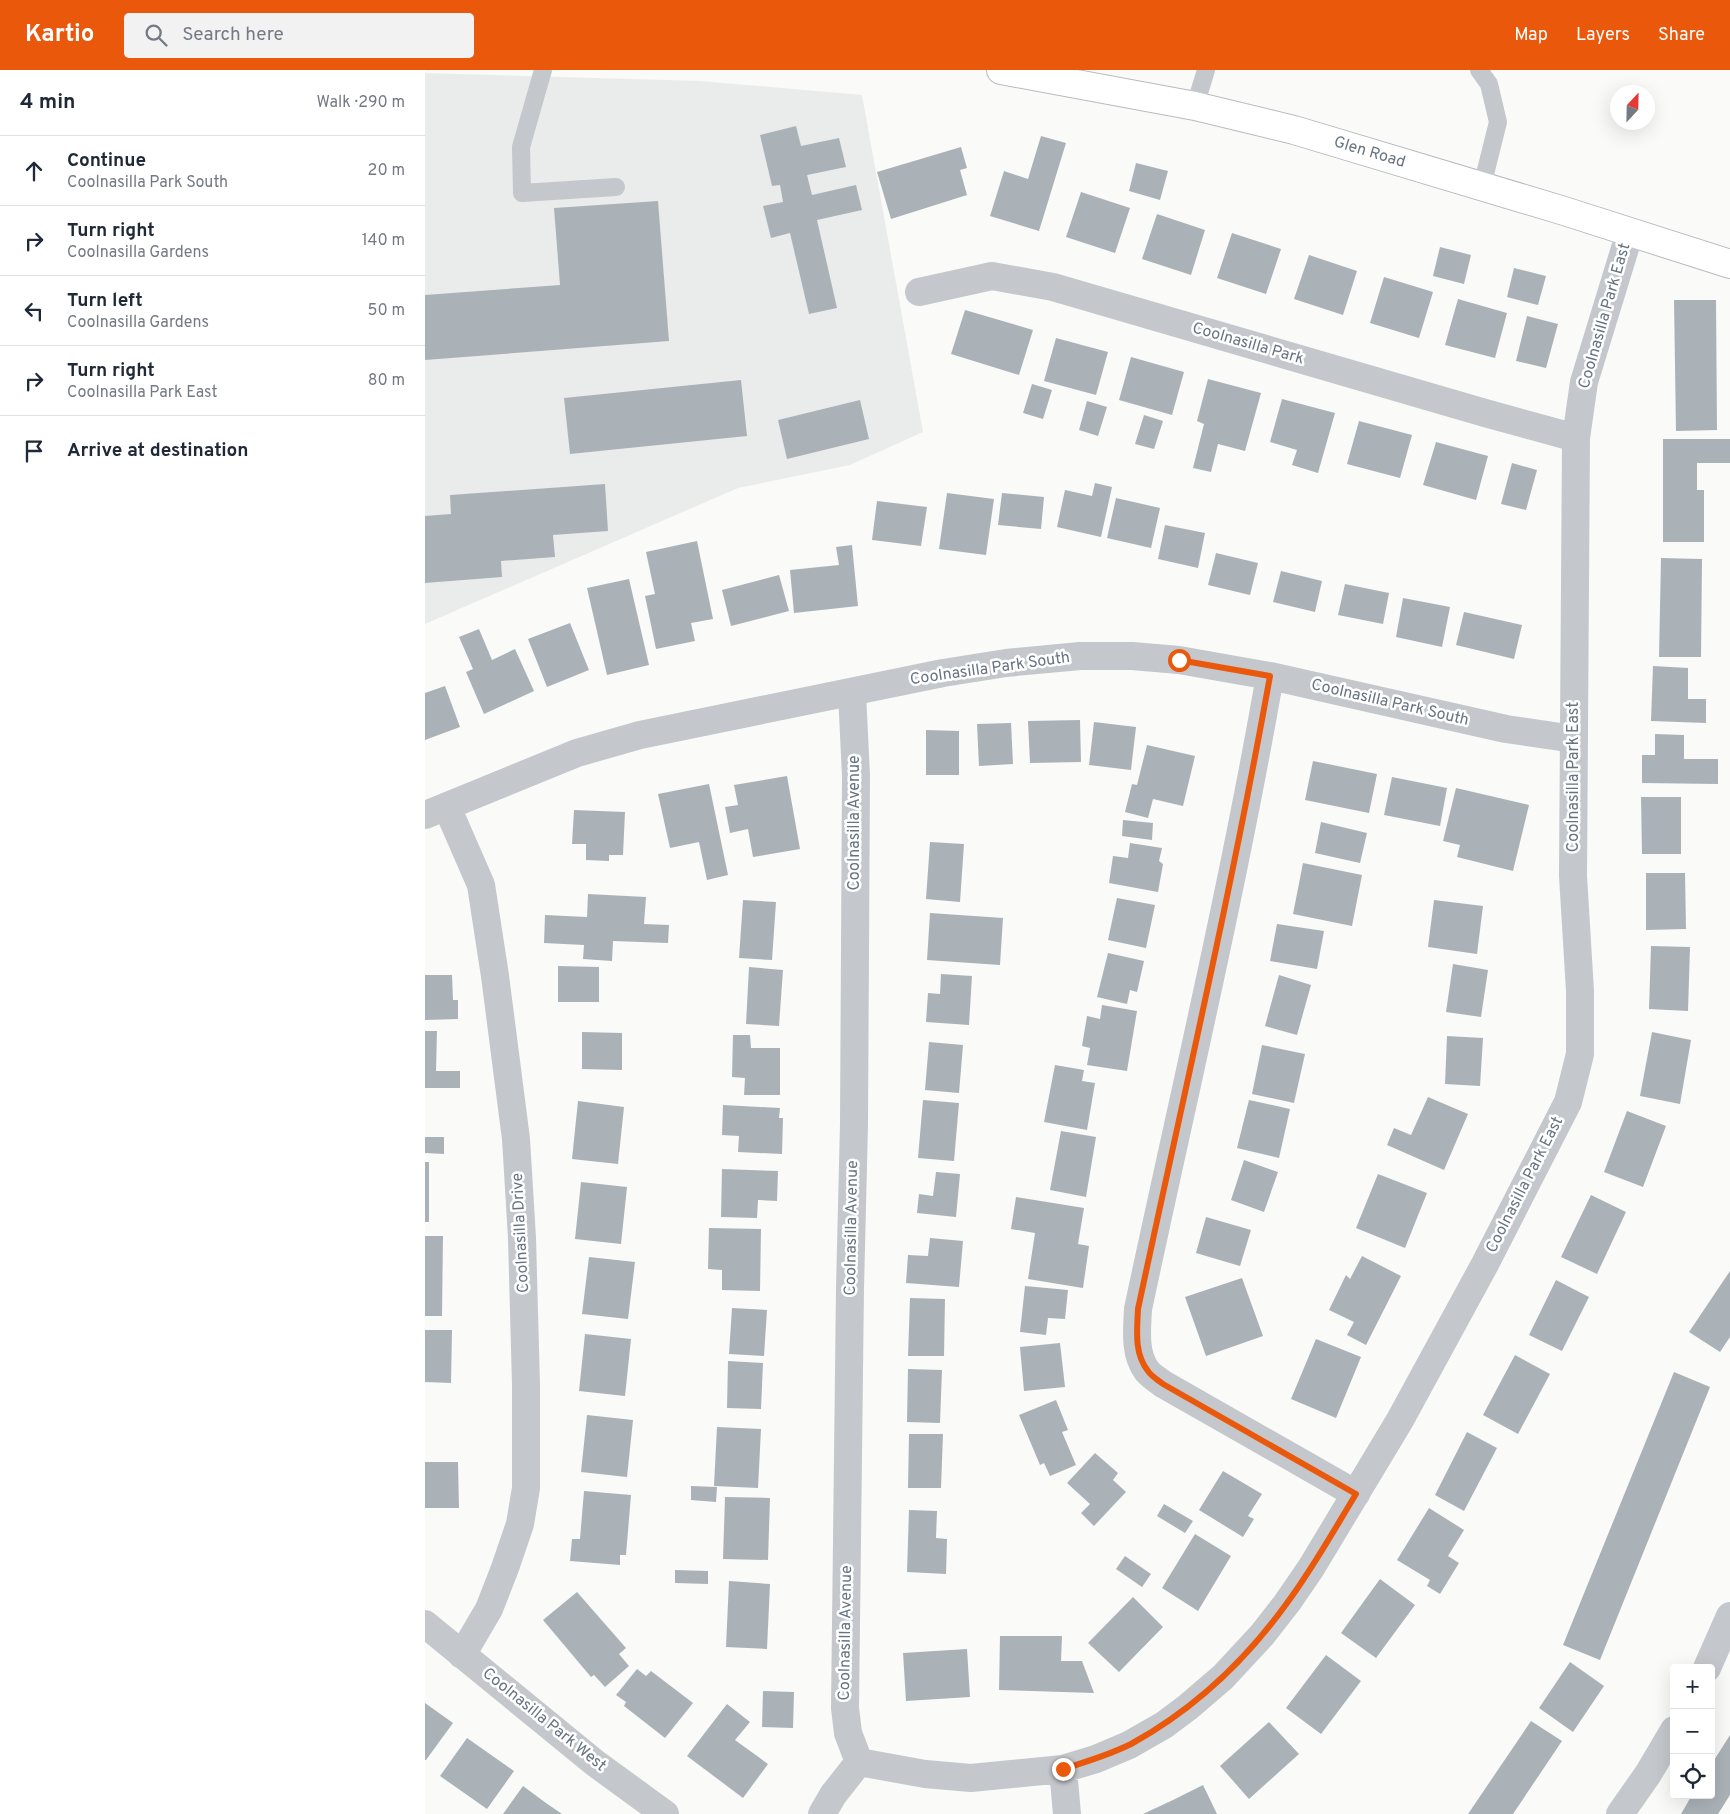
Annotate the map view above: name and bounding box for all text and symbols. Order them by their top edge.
search box [124,13,474,58]
text: Kartio [25,20,94,50]
icon: search [142,21,170,49]
text: Search here [182,23,284,47]
text: Map [1514,24,1548,47]
text: Layers [1576,24,1630,47]
text: Share [1658,24,1705,47]
north arrow [1610,85,1655,130]
text: 4 min [20,89,76,116]
text: Walk · 290 m [317,93,405,113]
street label: Glen Road [1331,132,1408,173]
text: Continue [67,149,146,173]
icon: ahead [20,157,48,185]
text: 20 m [368,161,405,181]
text: Coolnasilla Park South [67,173,228,193]
text: Turn right [67,219,155,243]
icon: right [20,227,48,255]
text: 140 m [362,231,405,251]
street label: Coolnasilla Park East [1575,241,1635,391]
text: Coolnasilla Gardens [67,243,209,263]
text: Turn left [67,289,143,313]
icon: left [20,297,48,325]
text: 50 m [368,301,405,321]
text: Coolnasilla Gardens [67,313,209,333]
street label: Coolnasilla Park [1190,318,1306,370]
text: Turn right [67,359,155,383]
icon: right [20,367,48,395]
text: 80 m [368,371,405,391]
text: Coolnasilla Park East [67,383,217,403]
icon: arrive [20,437,48,465]
text: Arrive at destination [67,439,248,463]
street label: Coolnasilla Park South [909,648,1071,690]
route start [1168,649,1191,672]
street label: Coolnasilla Park South [1309,675,1471,731]
street label: Coolnasilla Park East [1564,702,1584,852]
street label: Coolnasilla Avenue [845,755,865,891]
street label: Coolnasilla Park East [1482,1113,1568,1257]
street label: Coolnasilla Avenue [841,1160,863,1296]
street label: Coolnasilla Drive [508,1172,534,1294]
street label: Coolnasilla Avenue [835,1565,857,1701]
street label: Coolnasilla Park West [478,1664,610,1776]
map controls [1670,1664,1715,1799]
button: + [1670,1664,1715,1709]
button: − [1670,1709,1715,1754]
button: locate [1670,1754,1715,1799]
route end [1052,1758,1075,1781]

